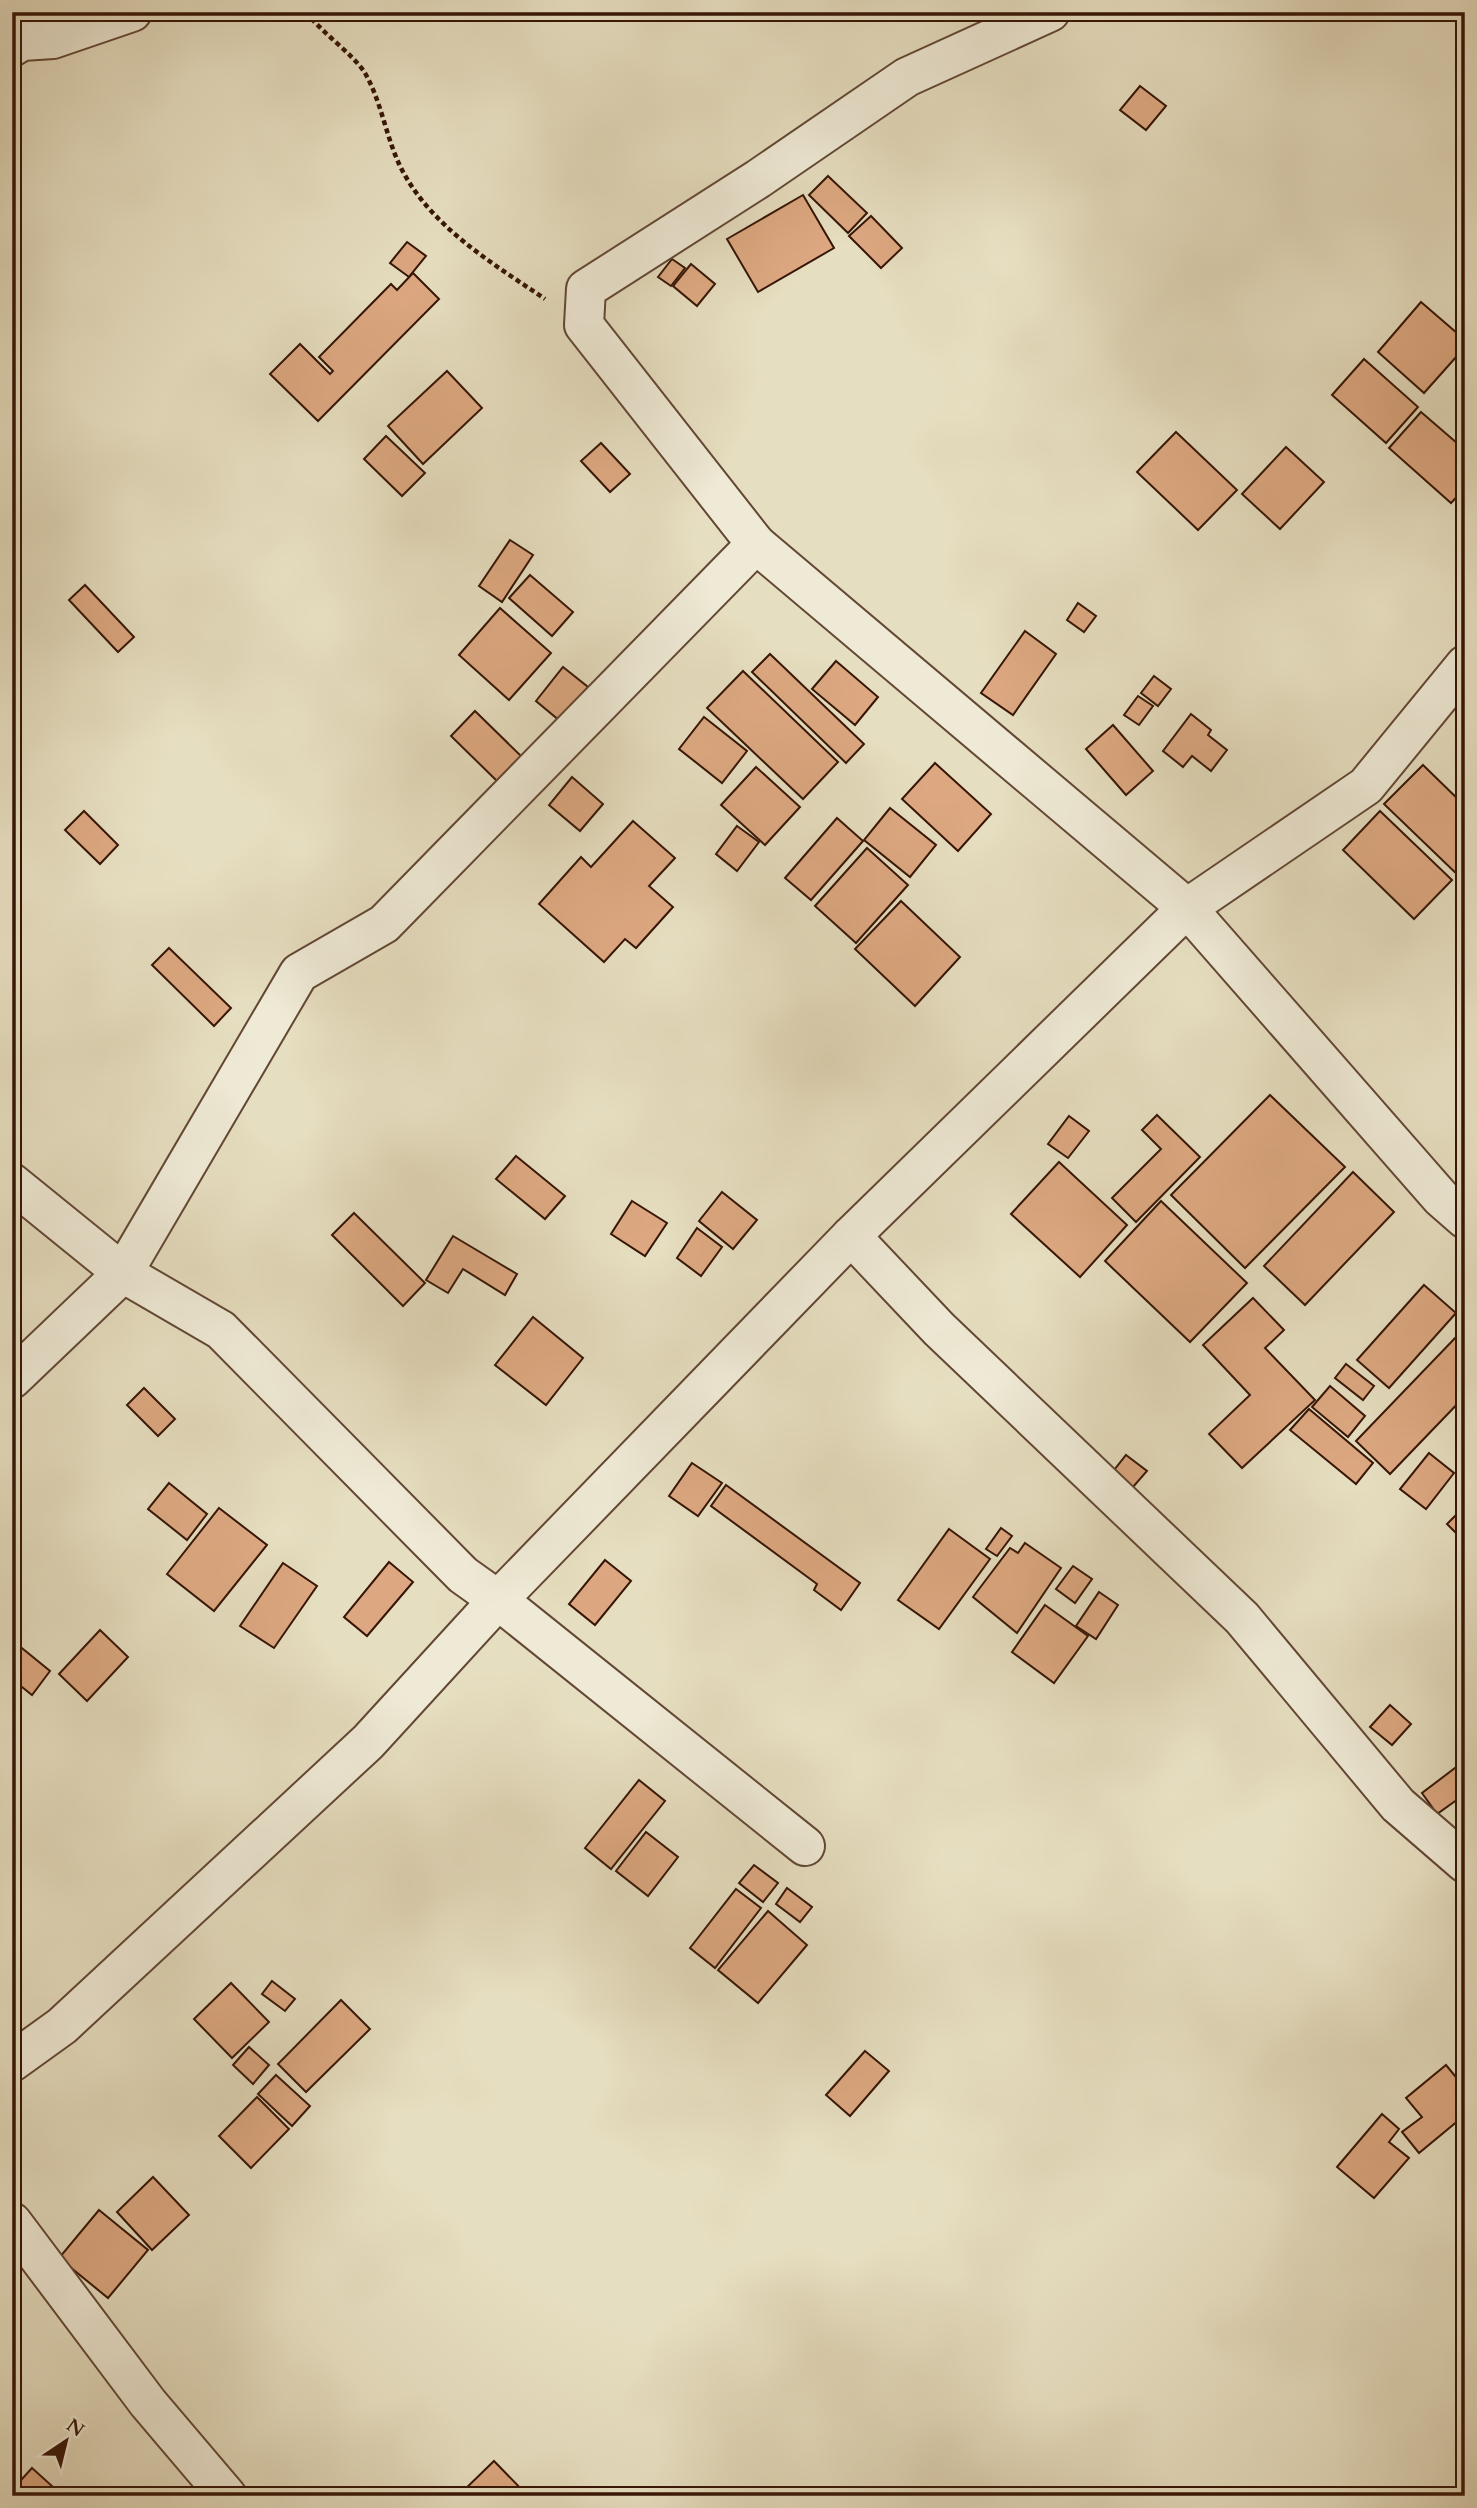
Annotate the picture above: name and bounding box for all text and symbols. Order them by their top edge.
north arrow [32,2406,102,2476]
text: N [61,2413,90,2444]

